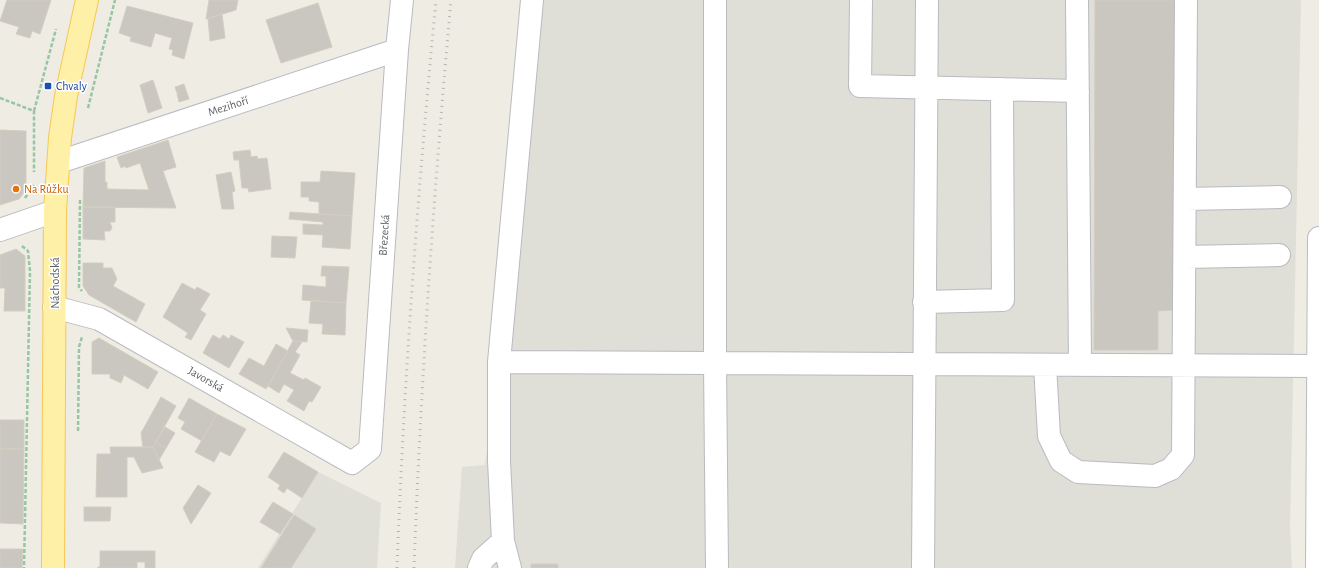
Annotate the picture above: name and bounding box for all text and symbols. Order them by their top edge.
place label: Chvaly [56,80,87,93]
marker: Chvaly [43,81,53,91]
street label: Mezihoří [206,94,250,118]
place label: Na Růžku [24,183,69,195]
marker: Na Růžku [11,184,21,194]
street label: Březecká [377,213,391,256]
street label: Náchodská [49,257,61,309]
street label: Javorská [186,364,226,394]

